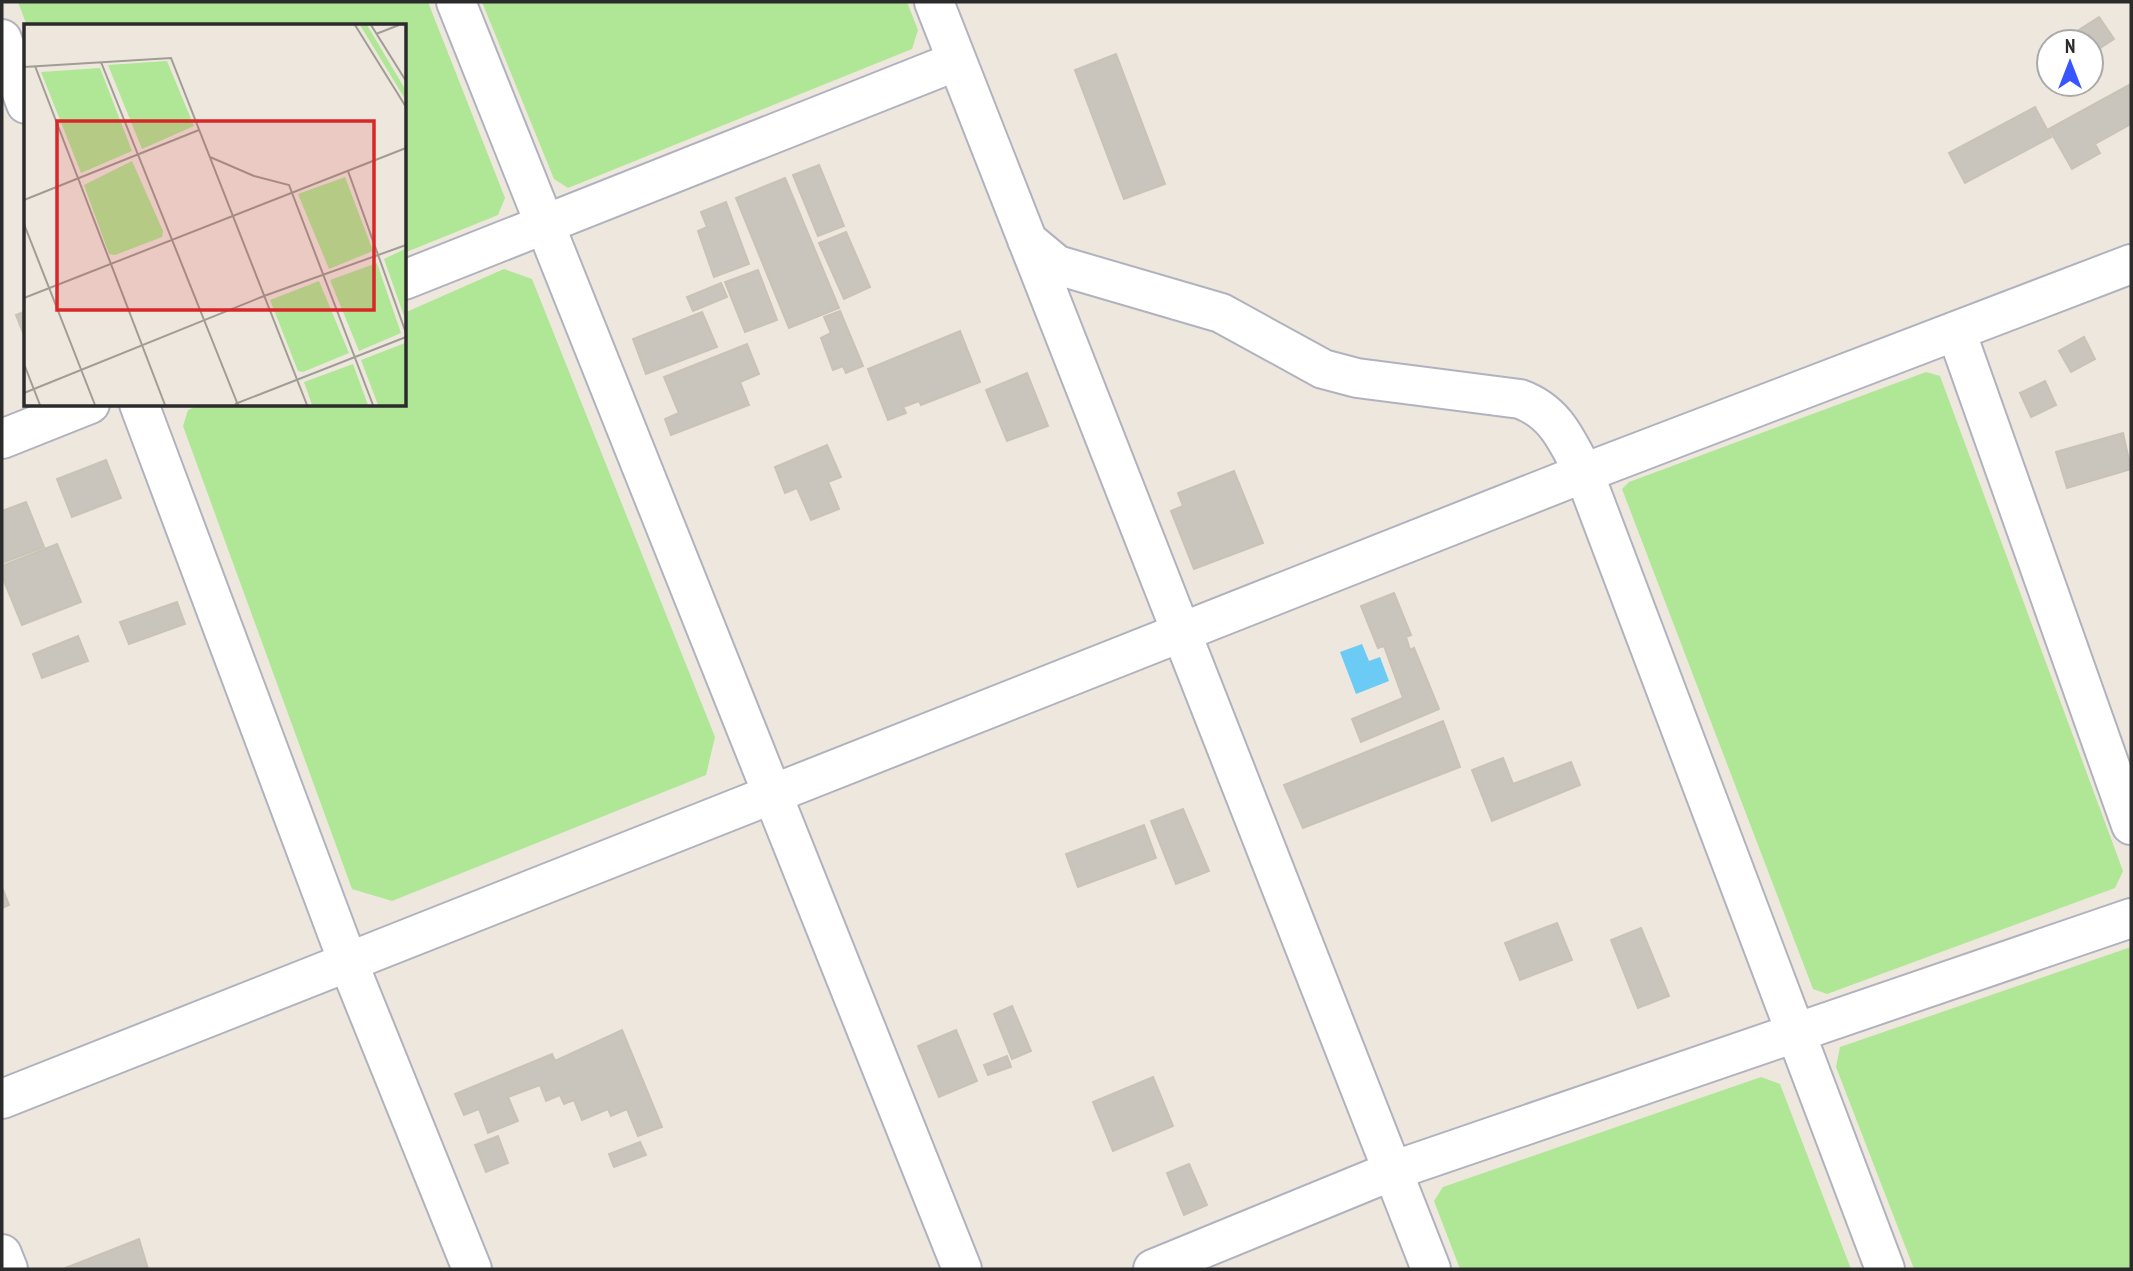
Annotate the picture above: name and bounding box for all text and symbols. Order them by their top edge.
inset map [24,24,406,406]
north arrow [2035,28,2105,98]
text: N [2065,34,2075,58]

